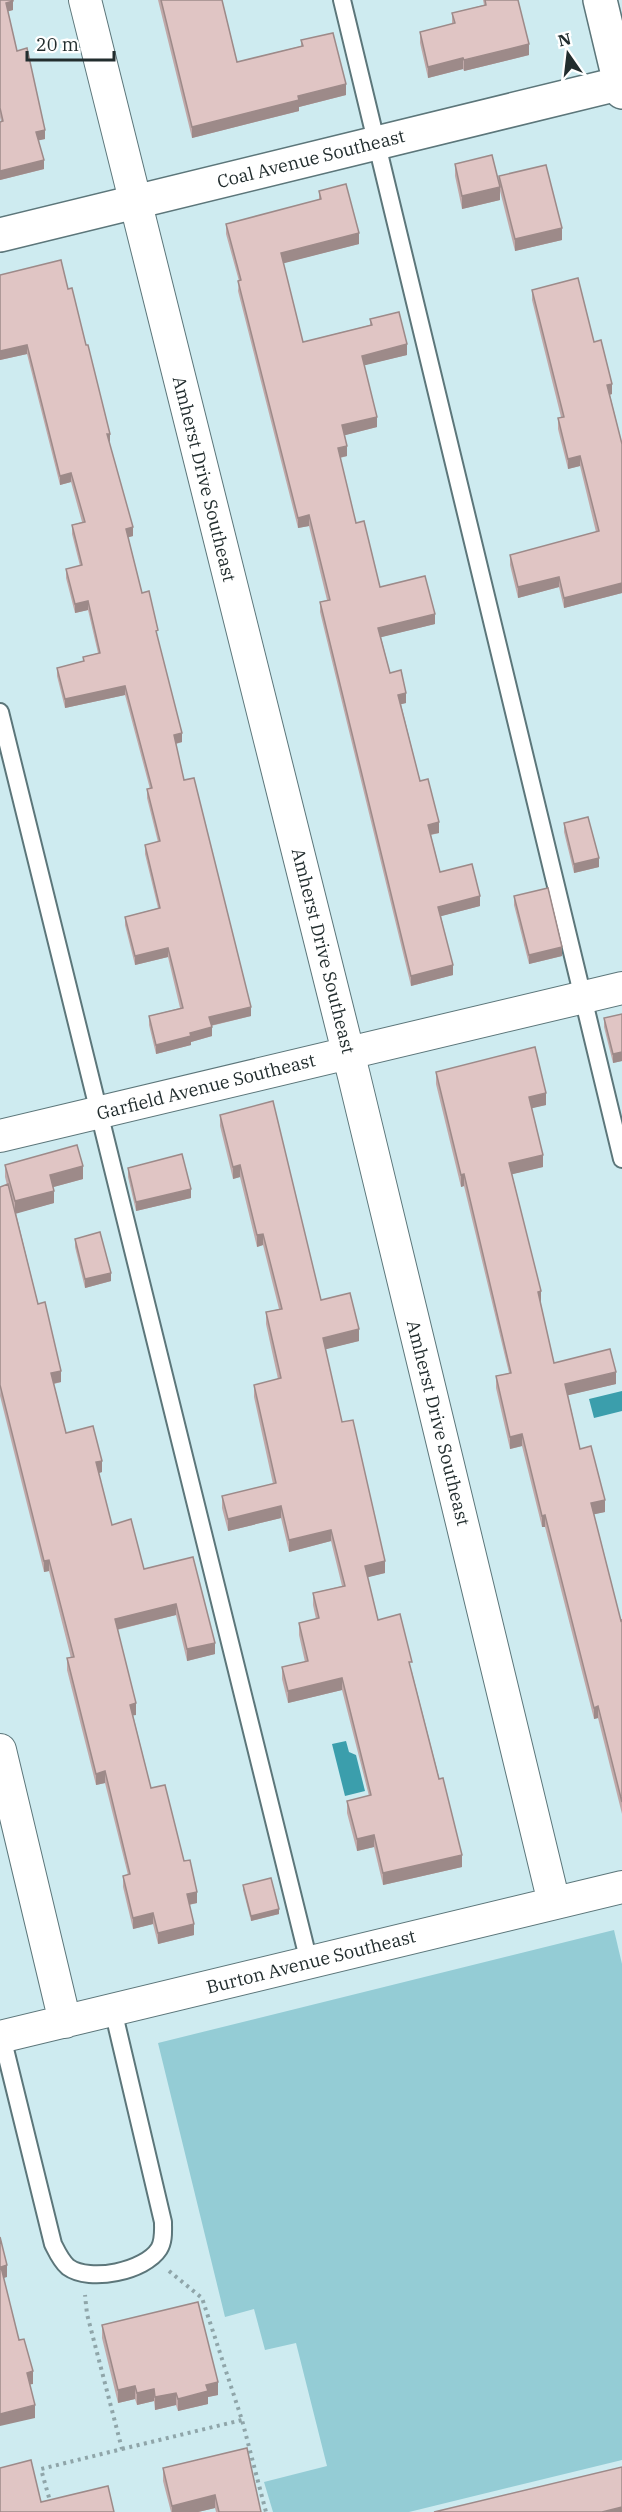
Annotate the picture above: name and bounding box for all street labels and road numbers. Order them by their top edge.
street label: Coal Avenue Southeast [215,124,407,193]
street label: Amherst Drive Southeast [168,374,241,584]
street label: Amherst Drive Southeast [287,846,360,1056]
street label: Garfield Avenue Southeast [94,1048,318,1125]
street label: Amherst Drive Southeast [402,1318,475,1528]
street label: Burton Avenue Southeast [204,1924,418,1999]

